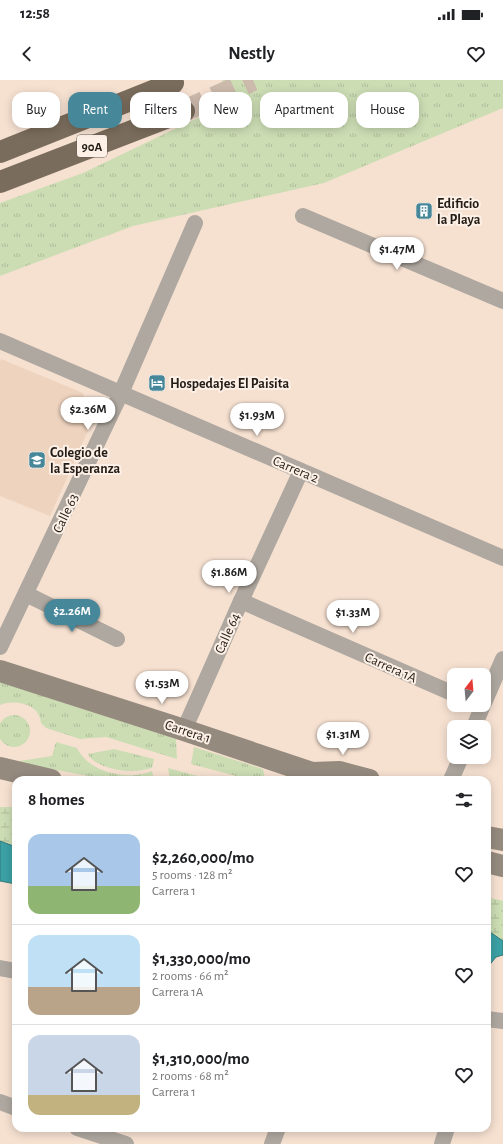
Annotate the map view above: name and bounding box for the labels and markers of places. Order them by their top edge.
place label: Edificio la Playa [437,197,481,227]
building icon: Edificio la Playa [414,201,434,221]
pin: $1.47M [364,237,430,271]
hotel icon: Hospedajes El Paisita [147,373,167,393]
place label: Hospedajes El Paisita [170,377,289,391]
pin: $2.36M [55,397,121,431]
pin: $1.93M [224,403,290,437]
place label: Colegio de la Esperanza [50,446,121,476]
school or university icon: Colegio de la Esperanza [27,450,47,470]
pin: $1.86M [196,560,262,594]
pin: $2.26M [39,599,105,633]
pin: $1.33M [320,600,386,634]
pin: $1.53M [129,671,195,705]
pin: $1.31M [310,722,376,756]

